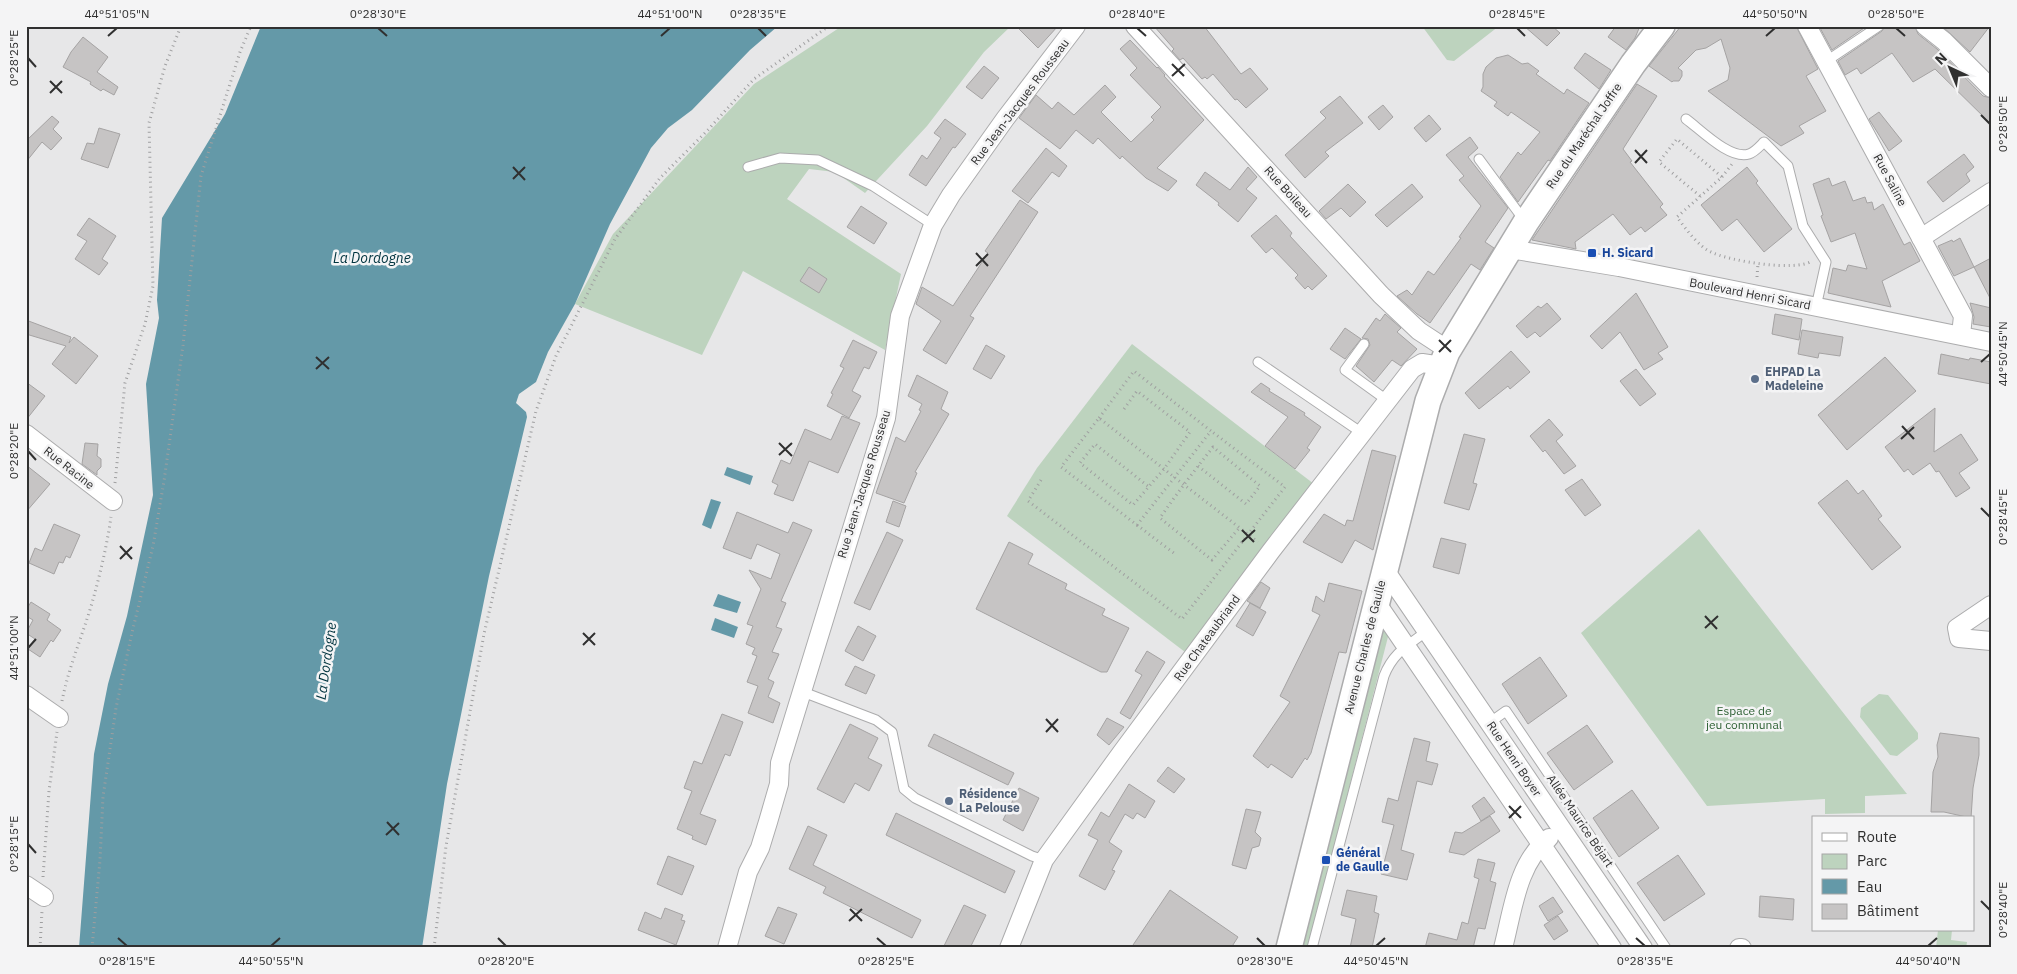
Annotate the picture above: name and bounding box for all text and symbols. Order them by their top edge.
text: 44°51'05"N [84,6,150,21]
text: 0°28'30"E [350,6,406,21]
text: 44°51'00"N [637,6,703,21]
text: 0°28'35"E [730,6,786,21]
text: 0°28'40"E [1109,6,1165,21]
text: 0°28'45"E [1489,6,1545,21]
text: 44°50'50"N [1742,6,1808,21]
text: 0°28'50"E [1868,6,1924,21]
text: 0°28'25"E [6,30,21,86]
street label: Rue Jean-Jacques Rousseau [967,36,1072,168]
north arrow [1924,42,1974,92]
text: N [1931,49,1951,69]
street label: Rue du Maréchal Joffre [1543,80,1625,192]
text: 0°28'50"E [1995,96,2010,152]
street label: Rue Saline [1870,151,1911,209]
street label: Rue Boileau [1261,163,1316,221]
place label: H. Sicard [1602,245,1653,260]
marker: H. Sicard [1586,247,1598,259]
water label: La Dordogne [333,249,411,267]
street label: Boulevard Henri Sicard [1688,274,1812,313]
text: 44°50'45"N [1995,321,2010,387]
place label: EHPAD La Madeleine [1765,364,1824,393]
marker: EHPAD La Madeleine [1749,373,1761,385]
street label: Rue Jean-Jacques Rousseau [834,408,893,560]
text: 0°28'20"E [6,423,21,479]
street label: Rue Racine [41,443,98,492]
text: 0°28'45"E [1995,489,2010,545]
street label: Avenue Charles de Gaulle [1341,578,1389,715]
street label: Rue Chateaubriand [1170,592,1243,684]
text: 44°51'00"N [6,615,21,681]
water label: La Dordogne [312,621,340,701]
park label: Espace de jeu communal [1706,703,1782,732]
street label: Rue Henri Boyer [1484,718,1545,800]
street label: Allée Maurice Béjart [1544,772,1617,870]
place label: Résidence La Pelouse [959,786,1020,815]
marker: Résidence La Pelouse [943,795,955,807]
text: 0°28'15"E [6,816,21,872]
legend [1812,816,1974,932]
text: Route [1857,827,1897,846]
place label: Général de Gaulle [1336,845,1390,874]
text: Parc [1857,851,1887,870]
marker: Général de Gaulle [1320,854,1332,866]
text: Eau [1857,877,1882,896]
text: 0°28'40"E [1995,882,2010,938]
text: Bâtiment [1857,901,1919,920]
text: 0°28'15"E [99,953,155,968]
text: 44°50'55"N [238,953,304,968]
text: 0°28'20"E [478,953,534,968]
text: 0°28'25"E [858,953,914,968]
text: 0°28'30"E [1237,953,1293,968]
text: 44°50'45"N [1343,953,1409,968]
text: 0°28'35"E [1617,953,1673,968]
text: 44°50'40"N [1895,953,1961,968]

